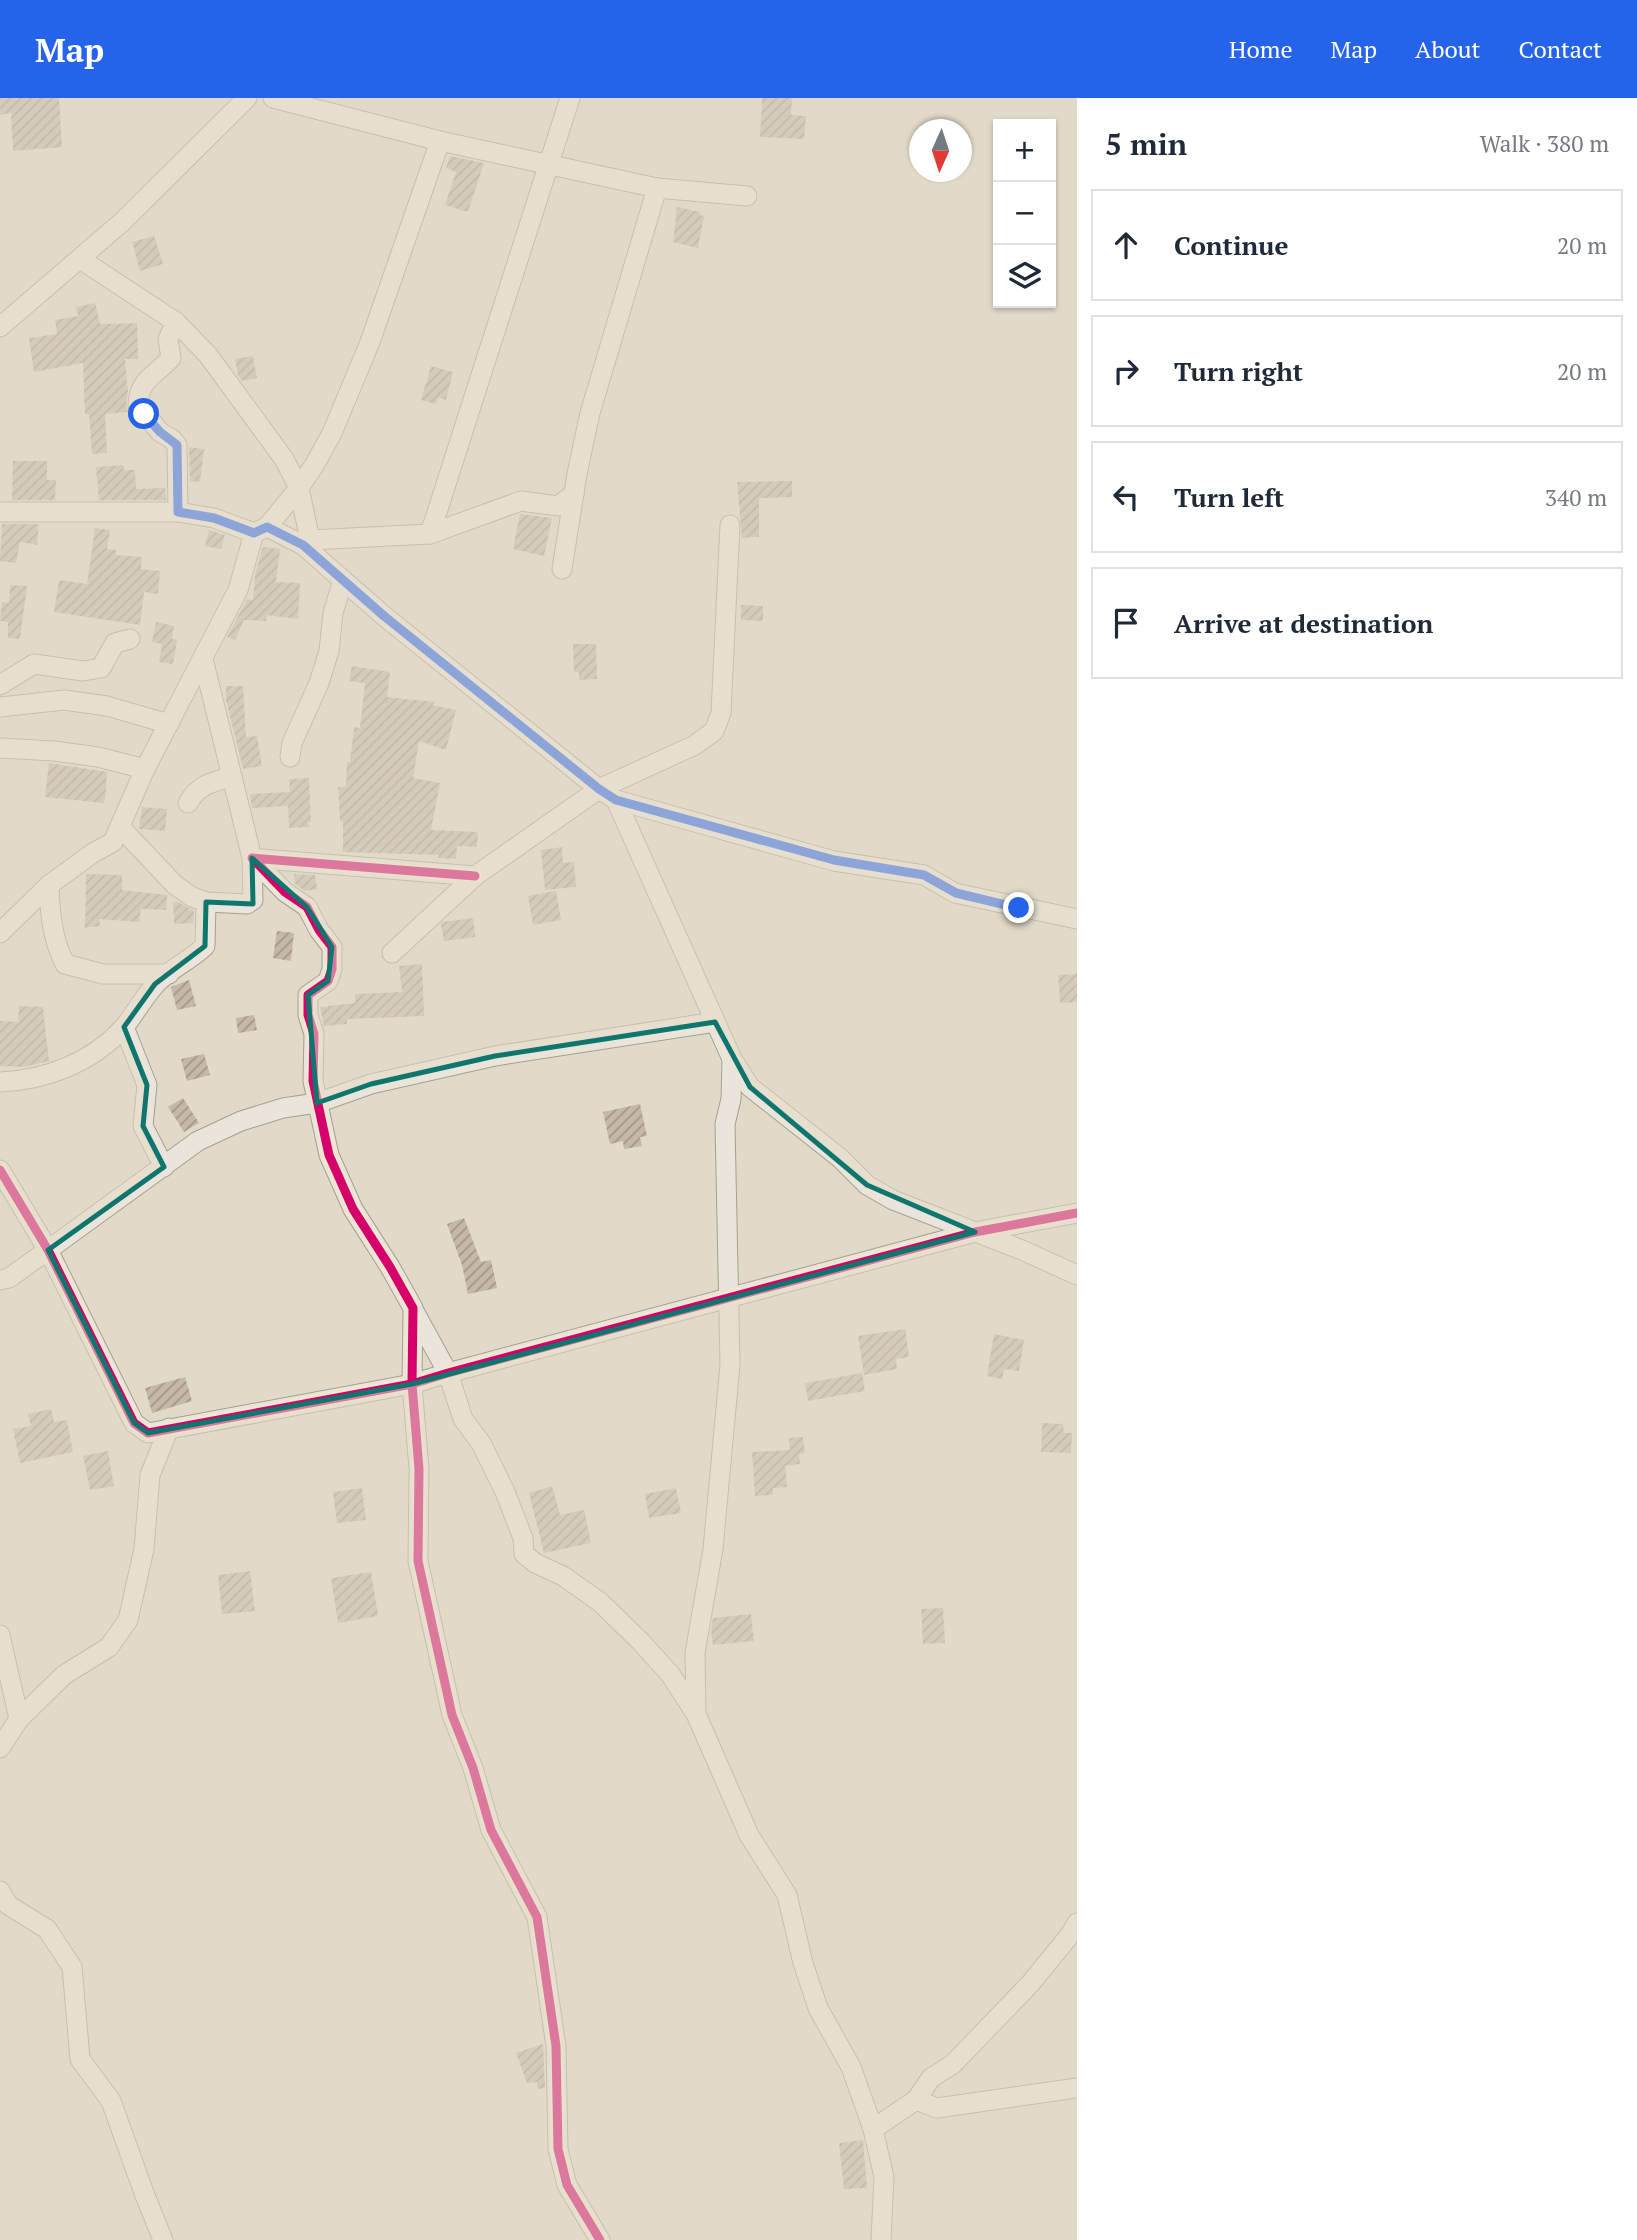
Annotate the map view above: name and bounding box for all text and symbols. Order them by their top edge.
text: Map [35,28,104,71]
text: Home [1229,33,1293,65]
text: Map [1331,33,1377,65]
text: About [1415,33,1481,65]
text: Contact [1519,33,1602,65]
north arrow [909,119,972,182]
map controls [993,119,1056,308]
button: + [993,119,1056,182]
text: 5 min [1105,124,1187,164]
text: Walk · 380 m [1480,128,1609,159]
button: − [993,182,1056,245]
icon: ahead [1107,226,1145,264]
text: Continue [1174,228,1288,262]
text: 20 m [1557,230,1607,261]
button: layers [993,245,1056,308]
icon: right [1107,352,1145,390]
text: Turn right [1174,354,1303,388]
text: 20 m [1557,356,1607,387]
route start [128,398,159,429]
icon: left [1107,478,1145,516]
text: Turn left [1174,480,1284,514]
text: 340 m [1545,482,1607,513]
icon: arrive [1107,604,1145,642]
text: Arrive at destination [1174,606,1433,640]
route end [1003,892,1034,923]

